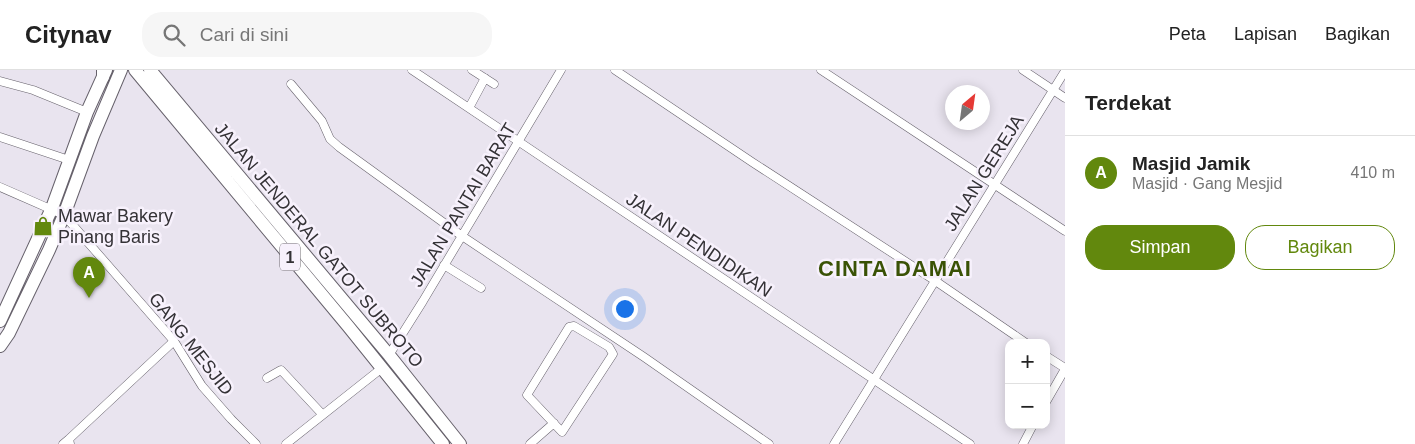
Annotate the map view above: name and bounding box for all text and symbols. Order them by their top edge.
search box [142,12,492,57]
text: Citynav [25,21,112,48]
icon: search [160,21,188,49]
text: Cari di sini [200,24,288,45]
text: Peta [1169,24,1206,44]
text: Lapisan [1234,24,1297,44]
text: Bagikan [1325,24,1390,44]
north arrow [945,85,990,130]
text: Terdekat [1085,91,1171,114]
street label: JALAN GEREJA [940,111,1028,235]
street label: JALAN JENDERAL GATOT SUBROTO [211,119,427,371]
street label: JALAN PANTAI BARAT [406,120,520,290]
text: Masjid Jamik [1132,153,1250,174]
text: A [1095,164,1107,181]
text: 410 m [1351,164,1395,181]
text: Masjid · Gang Mesjid [1132,175,1282,192]
street label: JALAN PENDIDIKAN [623,189,775,301]
place label: Mawar Bakery Pinang Baris [58,206,173,247]
shop icon: Mawar Bakery Pinang Baris [32,215,54,237]
button: Simpan [1085,225,1235,270]
button: Bagikan [1245,225,1395,270]
road number: 1 [280,243,300,270]
district label: CINTA DAMAI [818,256,972,281]
pin: A [73,257,105,298]
street label: GANG MESJID [145,289,237,399]
your location [612,296,638,322]
map controls [1005,339,1050,429]
button: + [1005,339,1050,384]
button: − [1005,384,1050,429]

